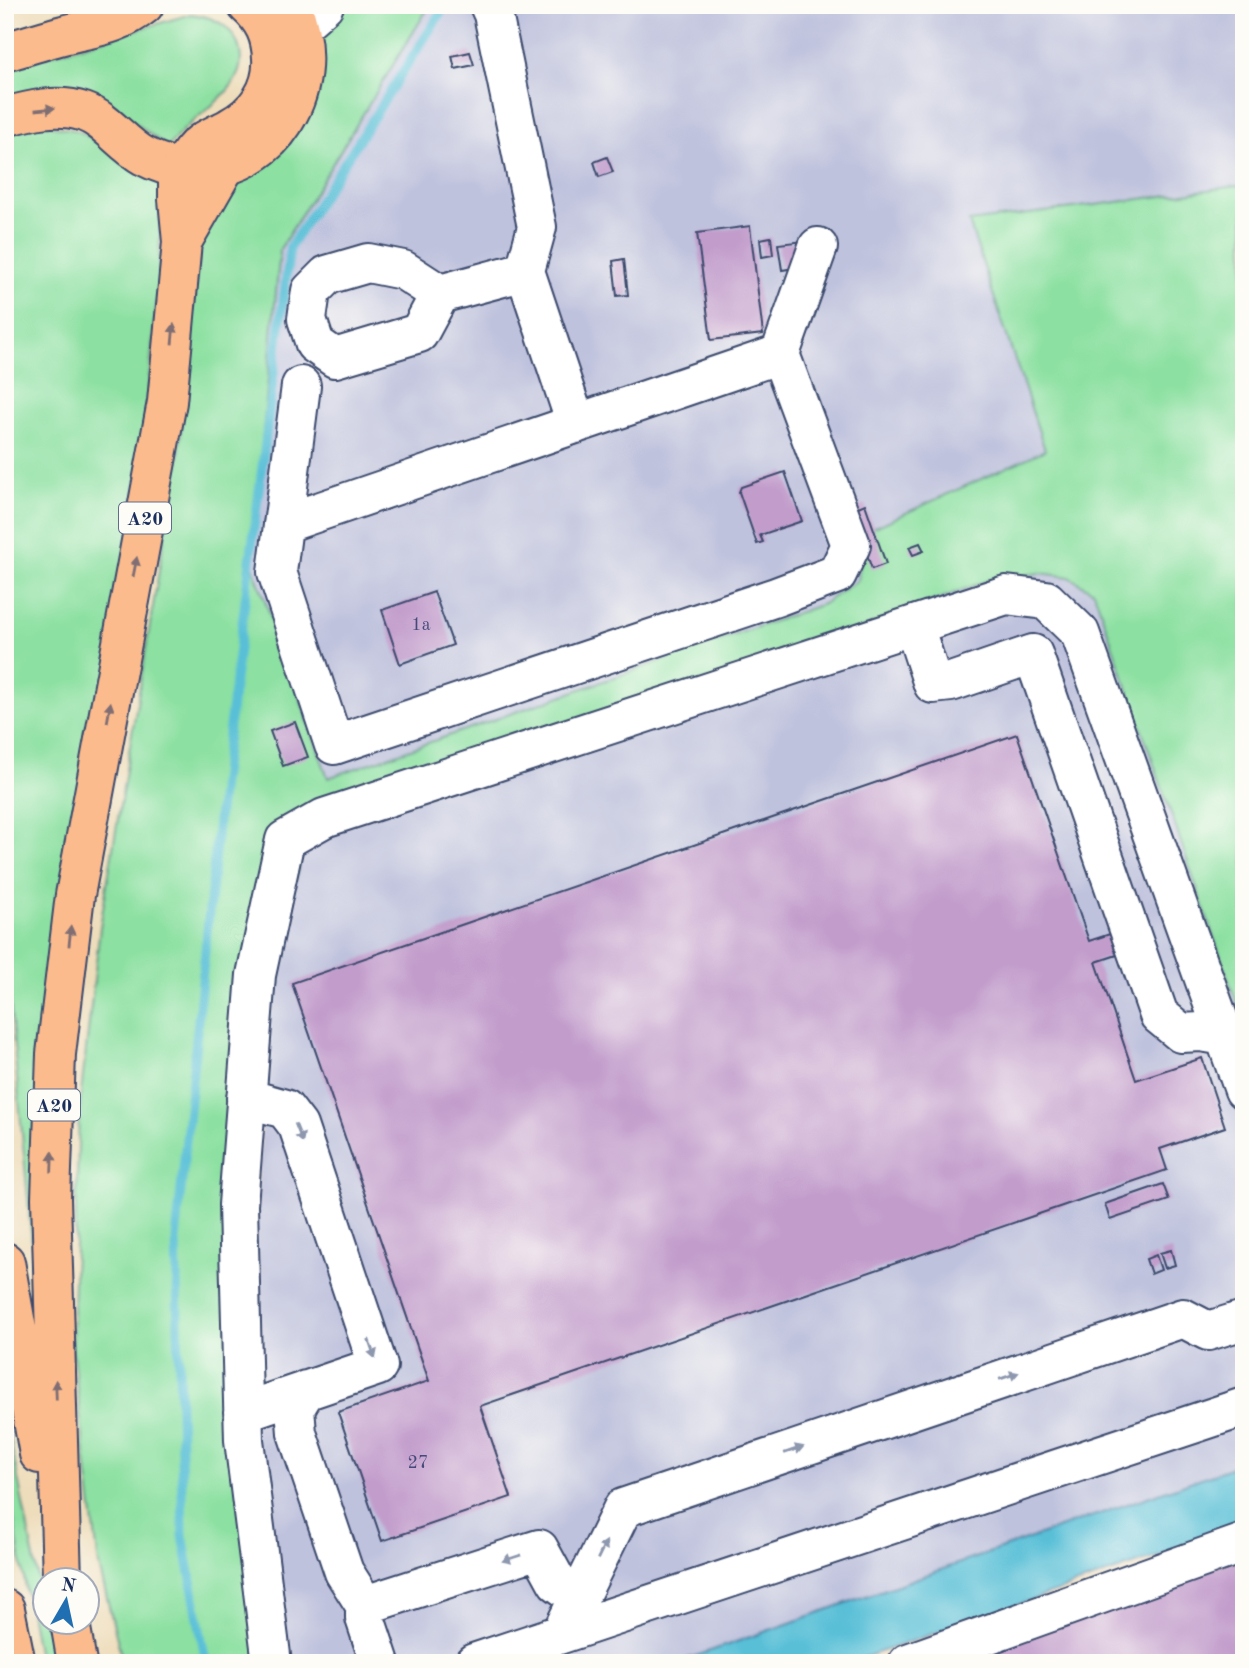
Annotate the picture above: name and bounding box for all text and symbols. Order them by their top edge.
one-way arrow [34,104,56,115]
one-way arrow [168,323,179,345]
road number: A20 [119,503,171,534]
one-way arrow [130,556,141,578]
house number: 1a [411,616,431,634]
one-way arrow [104,701,115,723]
one-way arrow [65,925,76,947]
road number: A20 [28,1090,80,1120]
one-way arrow [293,1123,305,1143]
one-way arrow [47,1151,58,1173]
one-way arrow [367,1338,378,1359]
one-way arrow [999,1371,1020,1381]
one-way arrow [50,1379,62,1401]
one-way arrow [783,1444,804,1455]
house number: 27 [408,1454,428,1472]
one-way arrow [597,1540,608,1560]
one-way arrow [502,1553,523,1563]
north arrow [32,1566,102,1636]
text: N [60,1576,77,1597]

